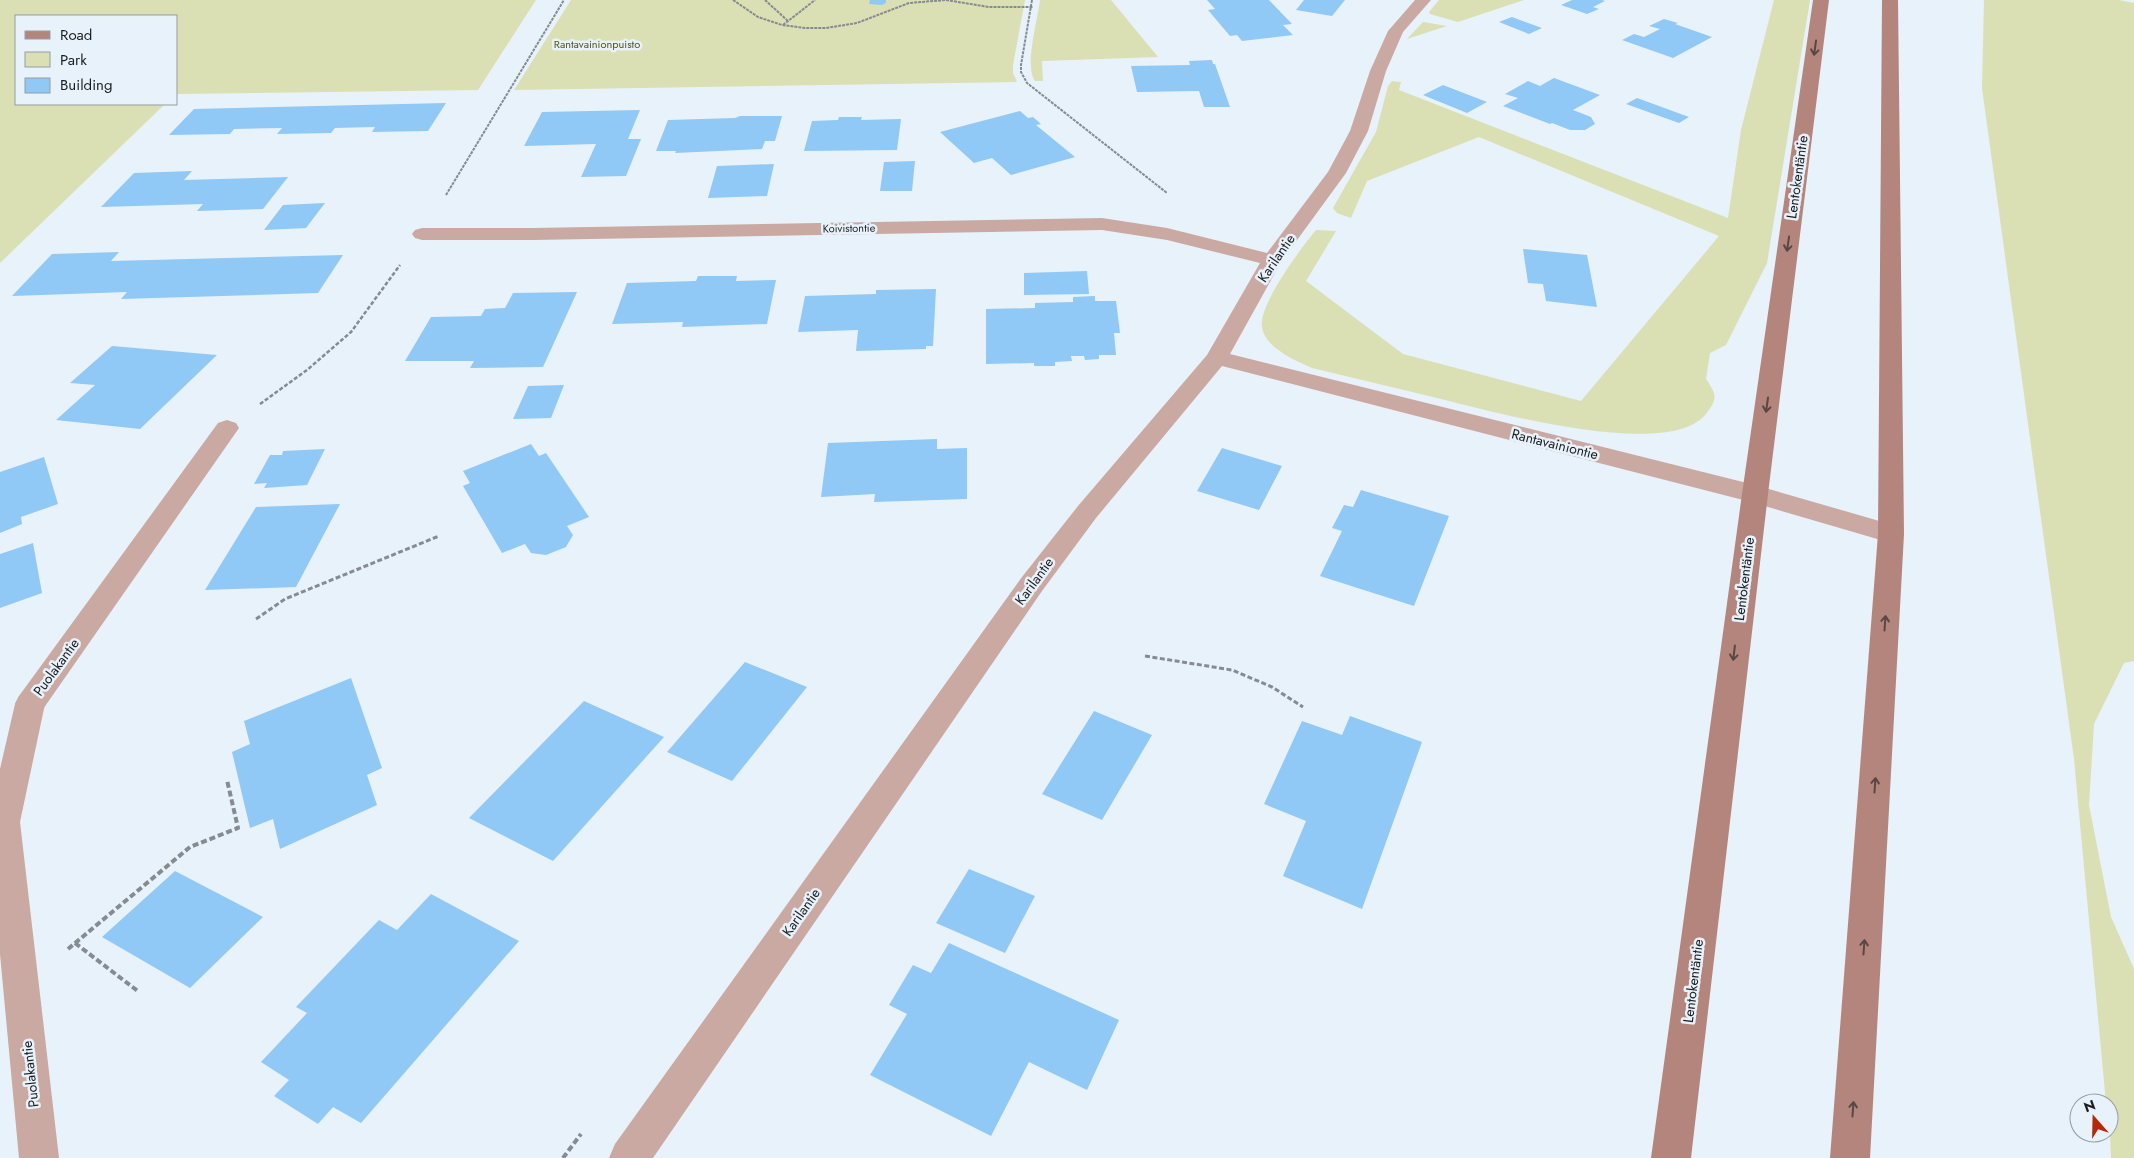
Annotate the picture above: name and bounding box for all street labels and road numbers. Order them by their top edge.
street label: Lentokentäntie [1781,134,1813,220]
street label: Koivistontie [823,220,876,236]
street label: Karilantie [1252,230,1300,286]
street label: Rantavainiontie [1510,424,1600,464]
street label: Lentokentäntie [1729,536,1759,622]
street label: Karilantie [1010,553,1058,609]
street label: Puolakantie [28,634,84,700]
street label: Karilantie [777,884,825,940]
street label: Lentokentäntie [1678,938,1708,1024]
street label: Puolakantie [17,1040,43,1108]

